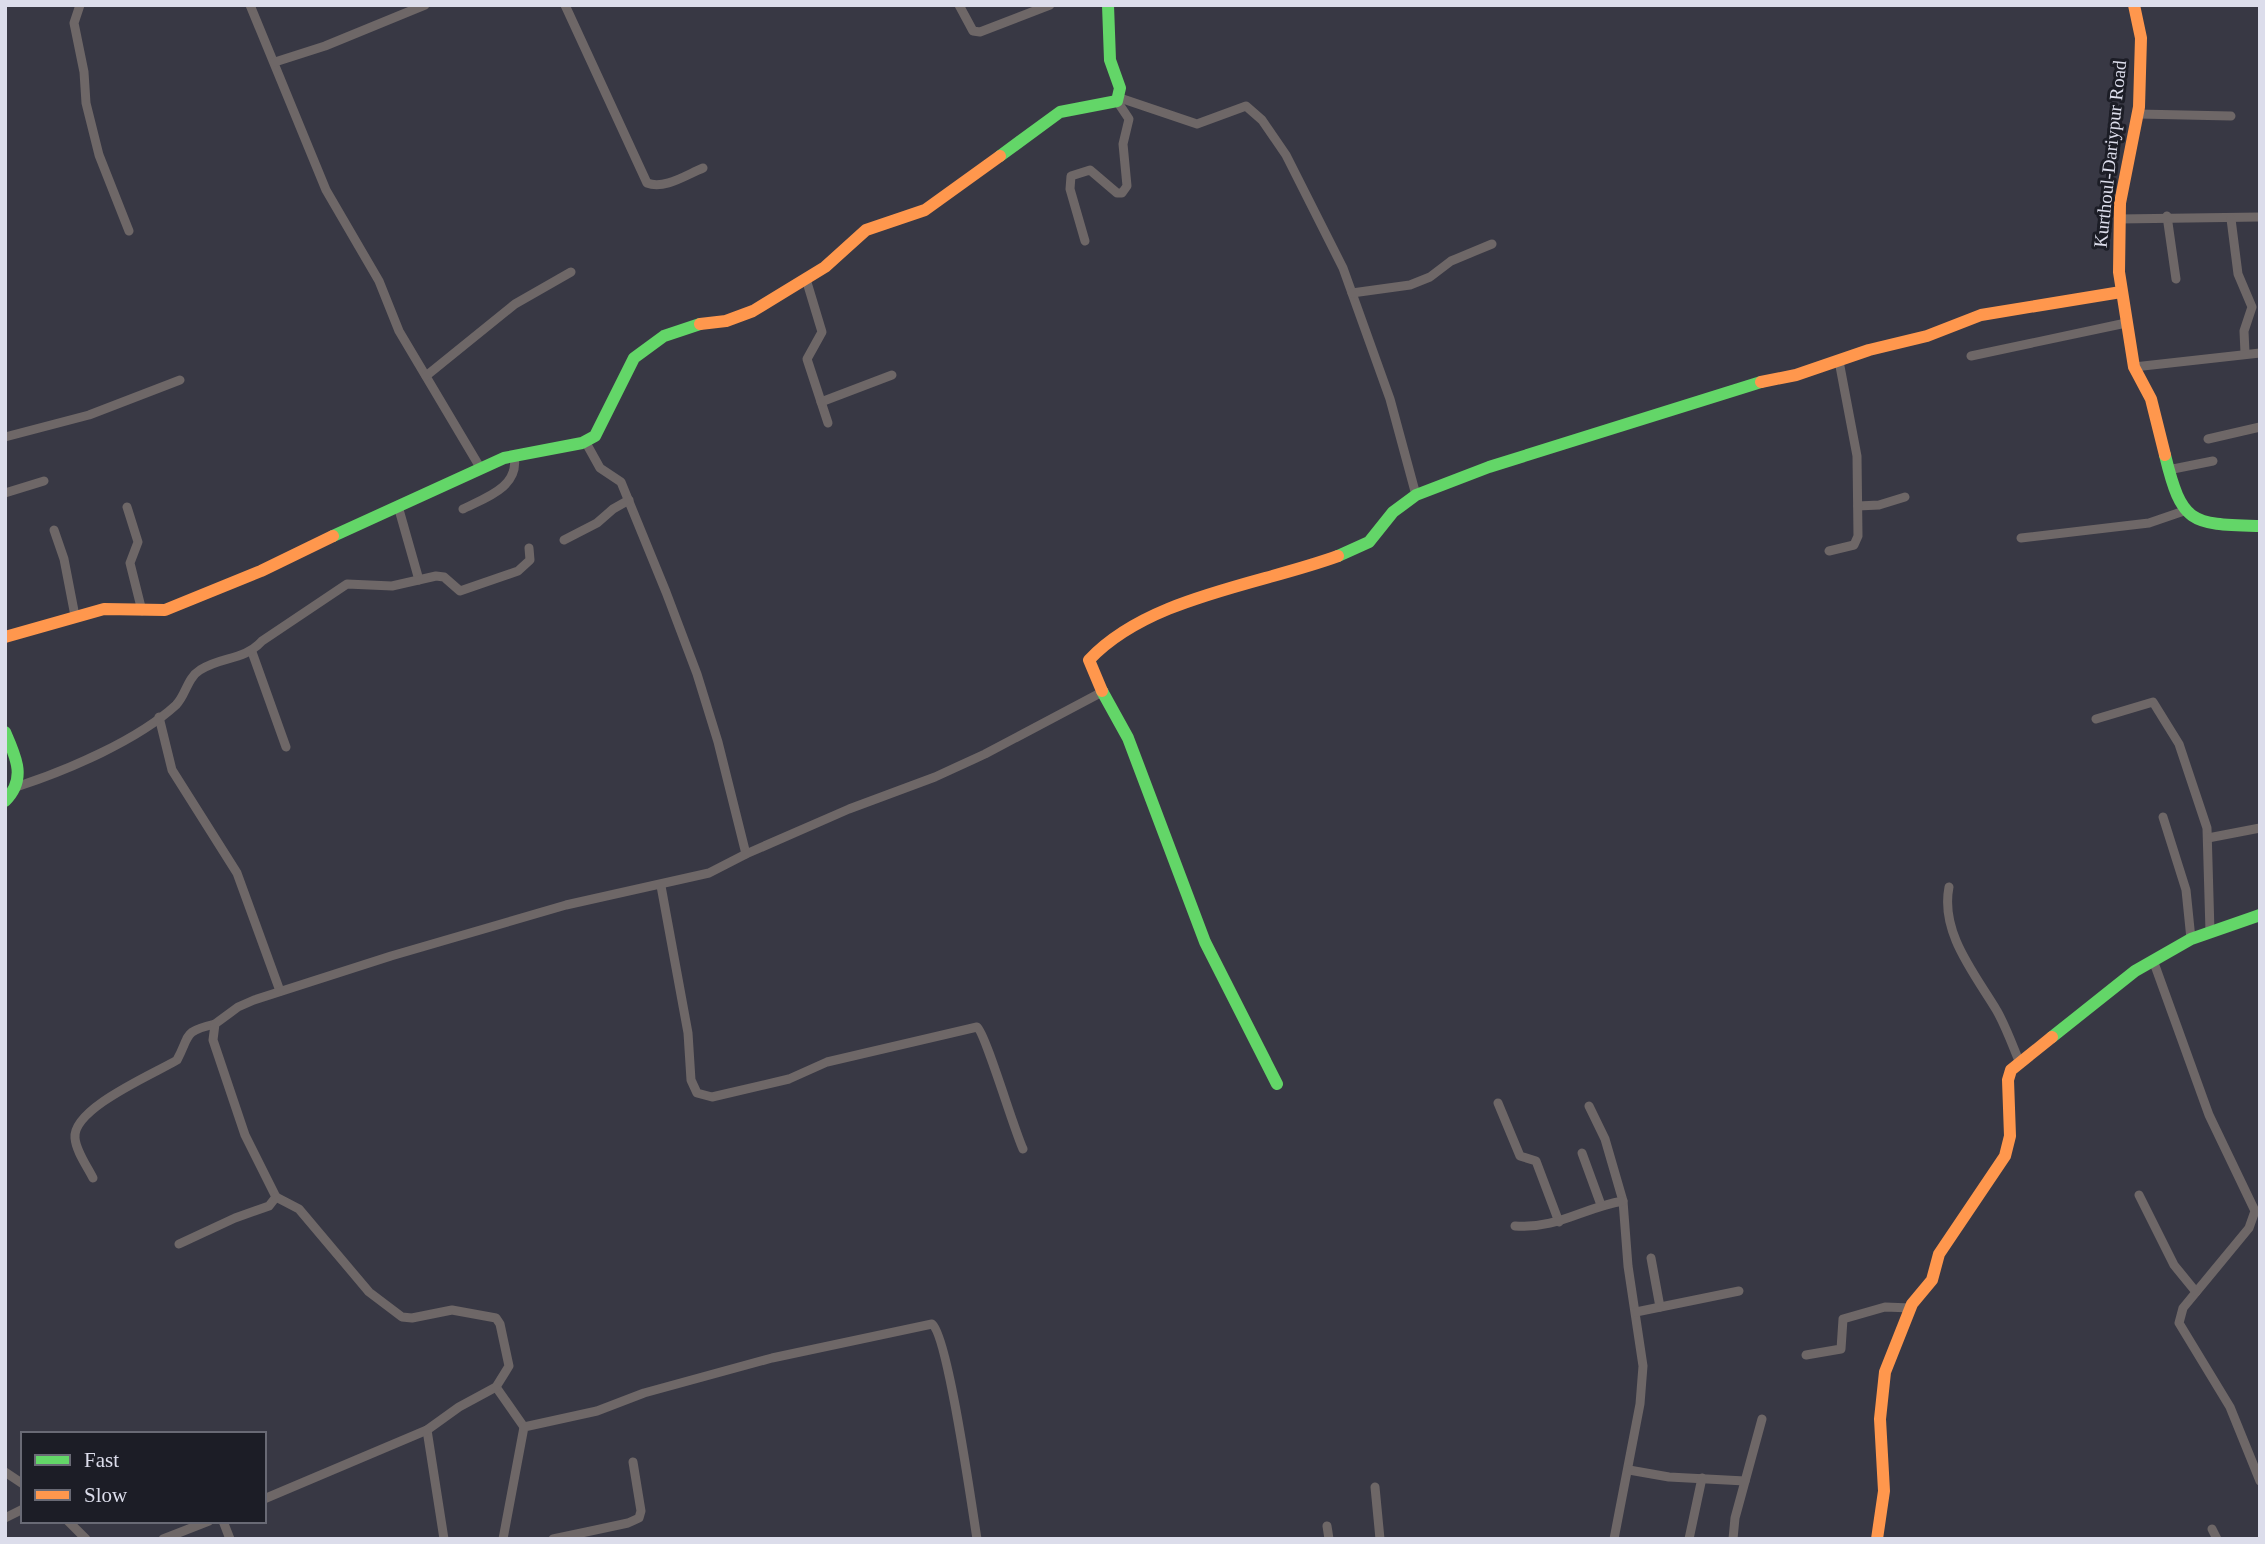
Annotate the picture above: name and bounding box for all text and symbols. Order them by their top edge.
street label: Kurthoul-Dariypur Road [2090,59,2130,249]
legend [21,1432,266,1523]
text: Fast [84,1448,119,1472]
text: Slow [84,1483,128,1507]

